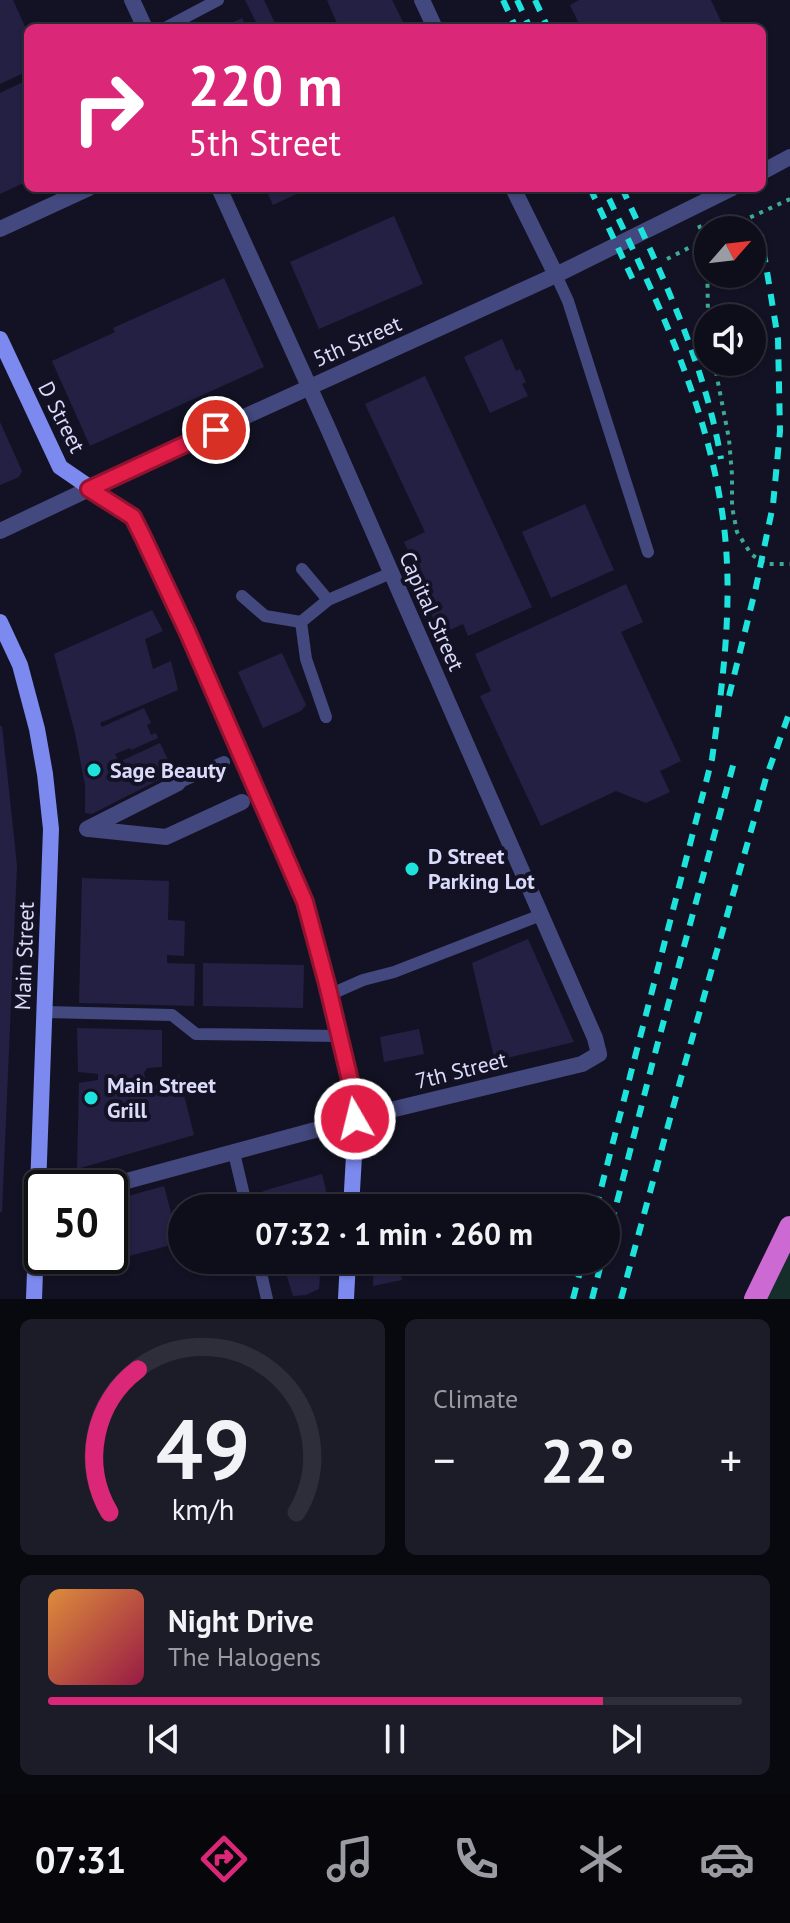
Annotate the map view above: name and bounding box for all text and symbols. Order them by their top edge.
text: 220 m [188,49,343,121]
icon: right [56,56,160,160]
text: 5th Street [188,119,341,166]
north arrow [694,216,766,288]
map controls [694,216,766,376]
button: sound [694,304,766,376]
street label: 5th Street [309,309,406,373]
street label: D Street [32,377,92,458]
pin [182,396,250,464]
icon: arrive [194,408,238,452]
street label: Capital Street [393,547,471,676]
place label: Sage Beauty [110,756,226,784]
marker: Sage Beauty [85,761,103,779]
place label: D Street Parking Lot [428,842,535,895]
marker: D Street Parking Lot [403,860,421,878]
street label: Main Street [8,901,40,1011]
street label: 7th Street [412,1045,510,1095]
place label: Main Street Grill [107,1071,216,1124]
position arrow [313,1077,397,1161]
marker: Main Street Grill [82,1089,100,1107]
speed limit sign: 50 [24,1170,128,1274]
text: 07:32 · 1 min · 260 m [255,1214,533,1253]
text: Climate [433,1382,518,1415]
text: 49 [155,1394,250,1502]
text: 22° [540,1421,635,1499]
text: − [433,1431,455,1488]
text: + [720,1431,742,1488]
text: km/h [171,1491,234,1528]
text: Night Drive [168,1601,314,1640]
text: The Halogens [168,1640,321,1673]
icon: previous [142,1717,186,1761]
icon: pause [373,1717,417,1761]
icon: next [604,1717,648,1761]
icon: directions [196,1831,252,1887]
icon: music [322,1831,378,1887]
icon: phone [448,1831,504,1887]
icon: climate [573,1831,629,1887]
icon: car [699,1831,755,1887]
text: 07:31 [35,1836,126,1883]

